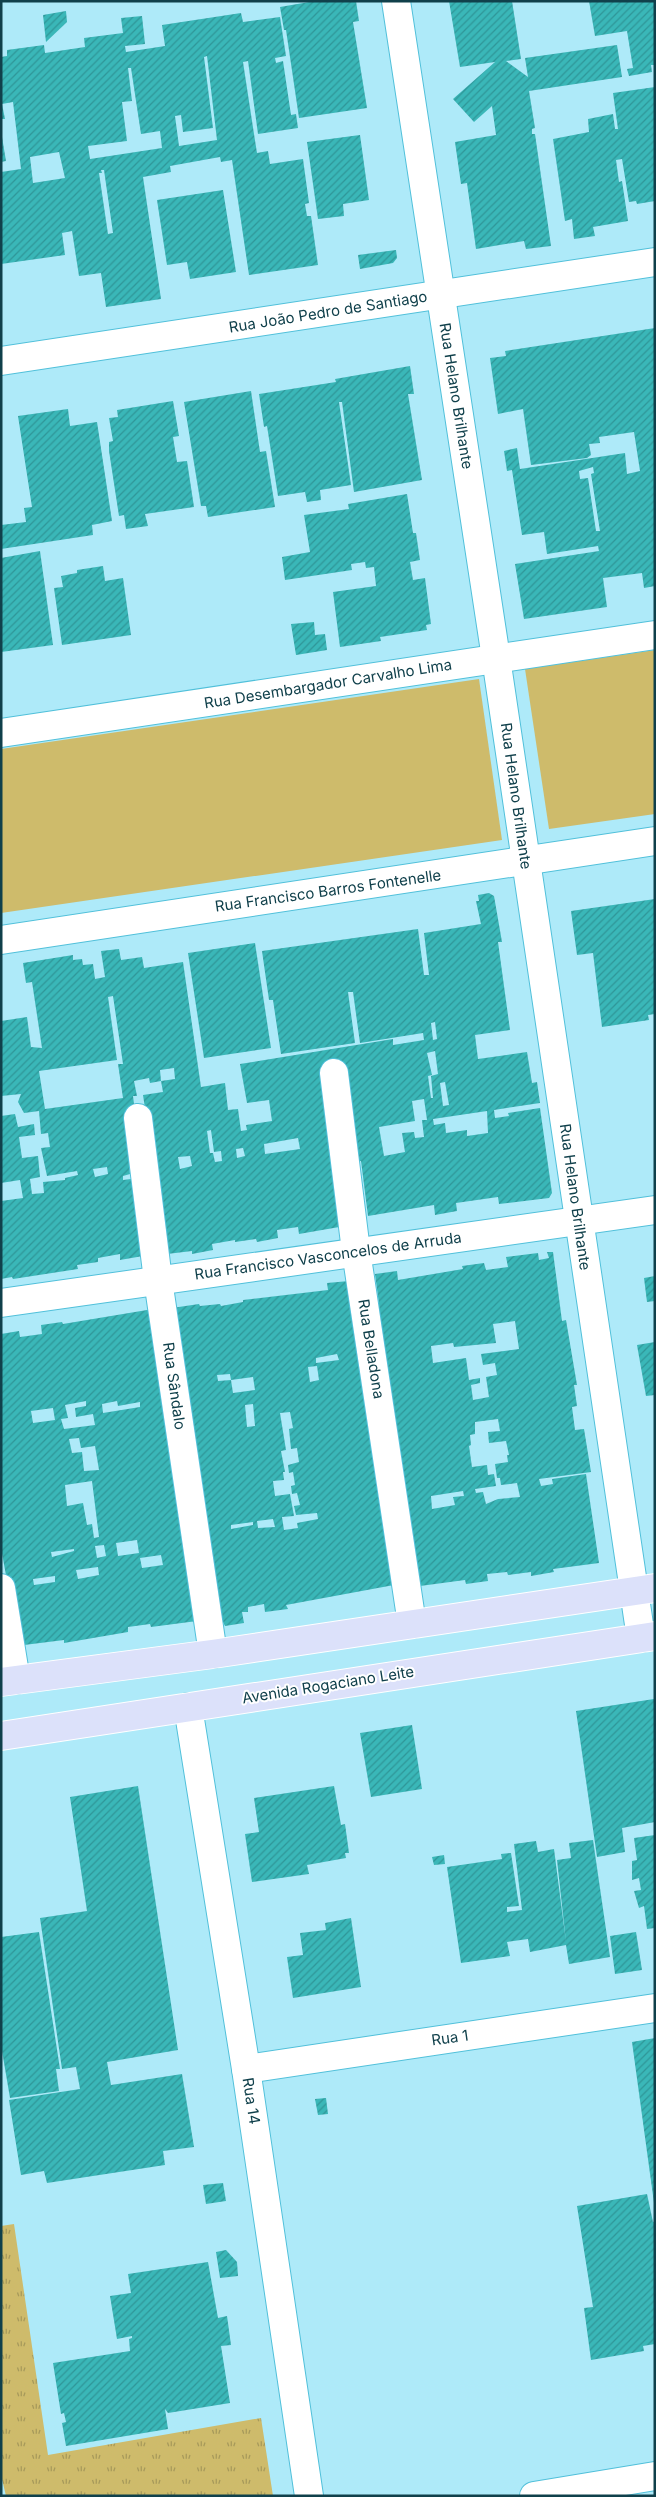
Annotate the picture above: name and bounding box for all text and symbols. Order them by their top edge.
street label: Rua João Pedro de Santiago [227,286,429,337]
street label: Rua Helano Brilhante [436,321,477,470]
street label: Rua Desembargador Carvalho Lima [203,655,453,713]
street label: Rua Helano Brilhante [497,721,536,870]
street label: Rua Francisco Barros Fontenelle [214,865,442,916]
street label: Rua Helano Brilhante [556,1122,595,1271]
street label: Rua Francisco Vasconcelos de Arruda [193,1227,463,1284]
street label: Rua Belladona [354,1298,389,1400]
street label: Rua Sândalo [159,1341,190,1431]
street label: Avenida Rogaciano Leite [241,1662,415,1707]
street label: Rua 1 [430,2026,470,2050]
street label: Rua 14 [238,2076,265,2126]

